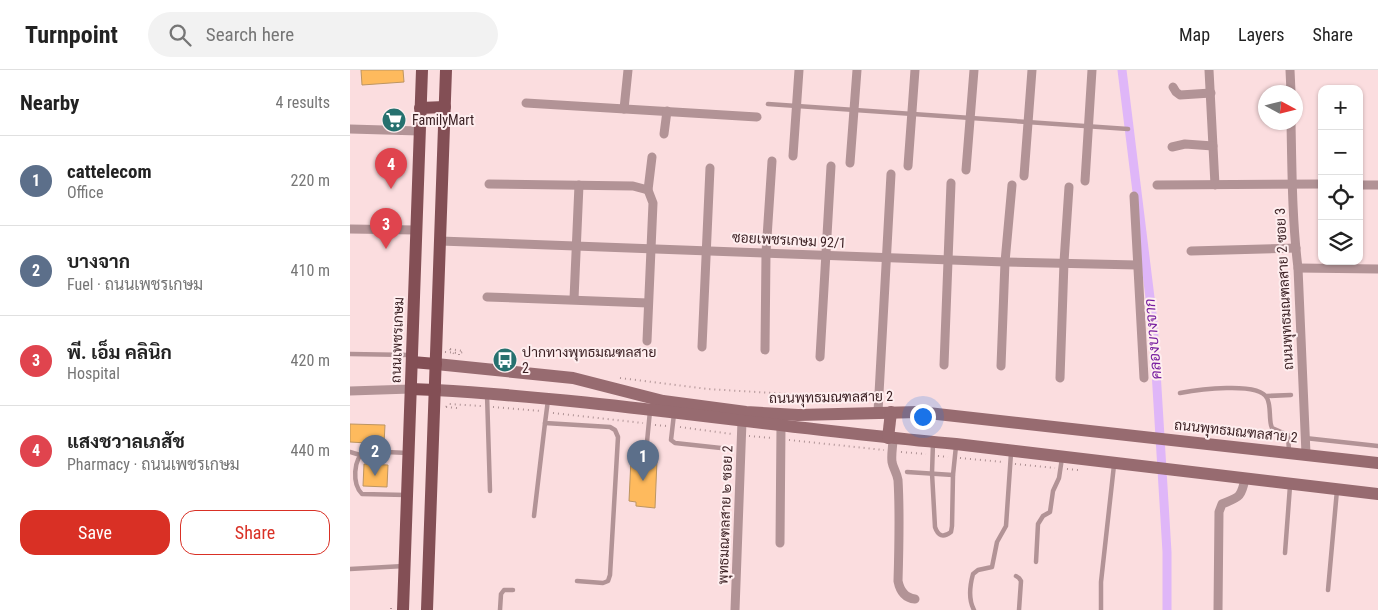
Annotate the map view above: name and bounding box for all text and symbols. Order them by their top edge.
search box [148,12,498,57]
text: Turnpoint [25,21,118,49]
icon: search [166,21,194,49]
text: Search here [206,23,294,46]
text: Map [1179,24,1210,45]
text: Layers [1238,24,1285,45]
text: Share [1313,24,1353,45]
north arrow [1258,85,1303,130]
map controls [1318,85,1363,265]
button: + [1318,85,1363,130]
text: Nearby [20,91,79,115]
text: 4 results [275,93,330,112]
supermarket icon: FamilyMart [381,107,407,133]
place label: FamilyMart [412,112,474,128]
button: − [1318,130,1363,175]
pin: 4 [375,148,407,189]
text: cattelecom [67,160,152,183]
text: 1 [32,171,40,190]
text: 220 m [291,171,330,190]
button: locate [1318,175,1363,220]
text: Office [67,183,103,202]
street label: ถนนพุทธมณฑลสาย 2 ซอย 3 [1272,207,1298,370]
pin: 3 [370,208,402,249]
button: layers [1318,220,1363,265]
street label: ซอยเพชรเกษม 92/1 [732,229,846,251]
text: บางจาก [67,250,130,273]
text: 2 [32,261,40,280]
text: 410 m [291,261,330,280]
text: Fuel · ถนนเพชรเกษม [67,275,203,294]
street label: ถนนเพชรเกษม [388,297,406,383]
water label: คลองบางจาก [1140,298,1166,380]
text: พี. เอ็ม คลินิก [67,341,172,364]
place label: ปากทางพุทธมณฑลสาย 2 [522,344,656,376]
bus stop icon: ปากทางพุทธมณฑลสาย 2 [492,347,518,373]
text: 3 [32,351,40,370]
text: 420 m [291,351,330,370]
text: Hospital [67,364,120,383]
street label: ถนนพุทธมณฑลสาย 2 [769,388,893,408]
your location [910,404,936,430]
street label: ถนนพุทธมณฑลสาย 2 [1173,417,1299,447]
text: แสงชวาลเภสัช [67,430,185,453]
pin: 2 [359,435,391,476]
pin: 1 [627,440,659,481]
text: 4 [32,441,40,460]
text: 440 m [291,441,330,460]
street label: พุทธมณฑลสาย ๒ ซอย 2 [715,445,737,585]
text: Pharmacy · ถนนเพชรเกษม [67,455,240,474]
button: Save [20,510,170,555]
button: Share [180,510,330,555]

